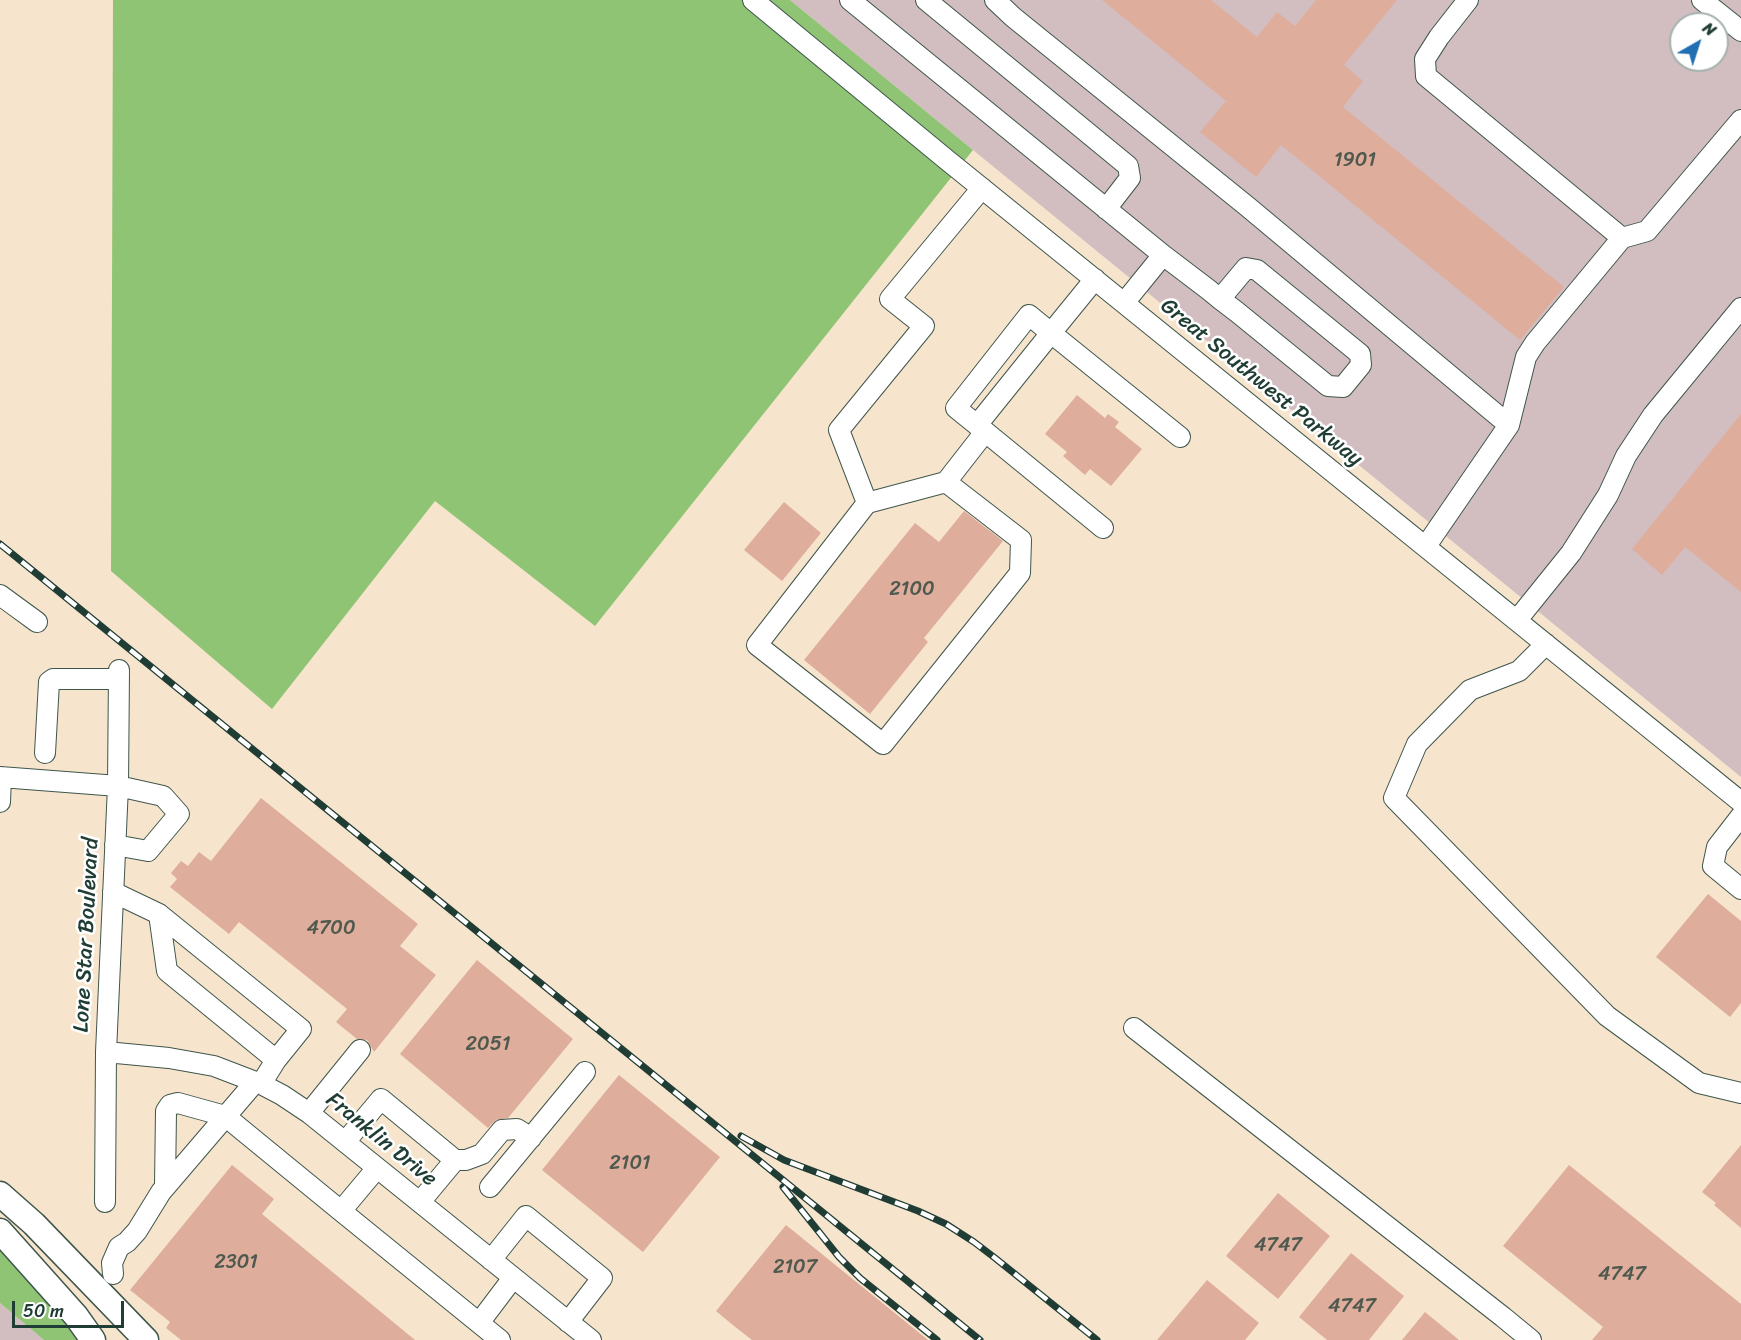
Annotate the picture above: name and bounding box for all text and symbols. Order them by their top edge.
north arrow [1669,12,1729,72]
text: N [1696,14,1723,44]
house number: 1901 [1334,149,1376,173]
street label: Great Southwest Parkway [1155,293,1367,473]
house number: 2100 [889,578,935,602]
street label: Lone Star Boulevard [69,837,105,1033]
house number: 4700 [306,917,356,941]
house number: 2051 [466,1033,510,1057]
street label: Franklin Drive [320,1087,442,1193]
house number: 2101 [609,1152,651,1176]
house number: 4747 [1254,1234,1302,1258]
house number: 2301 [214,1251,258,1275]
house number: 2107 [773,1256,817,1280]
house number: 4747 [1598,1263,1646,1287]
scale bar [15,1289,128,1327]
text: 50 m [23,1295,64,1327]
house number: 4747 [1328,1295,1376,1319]

